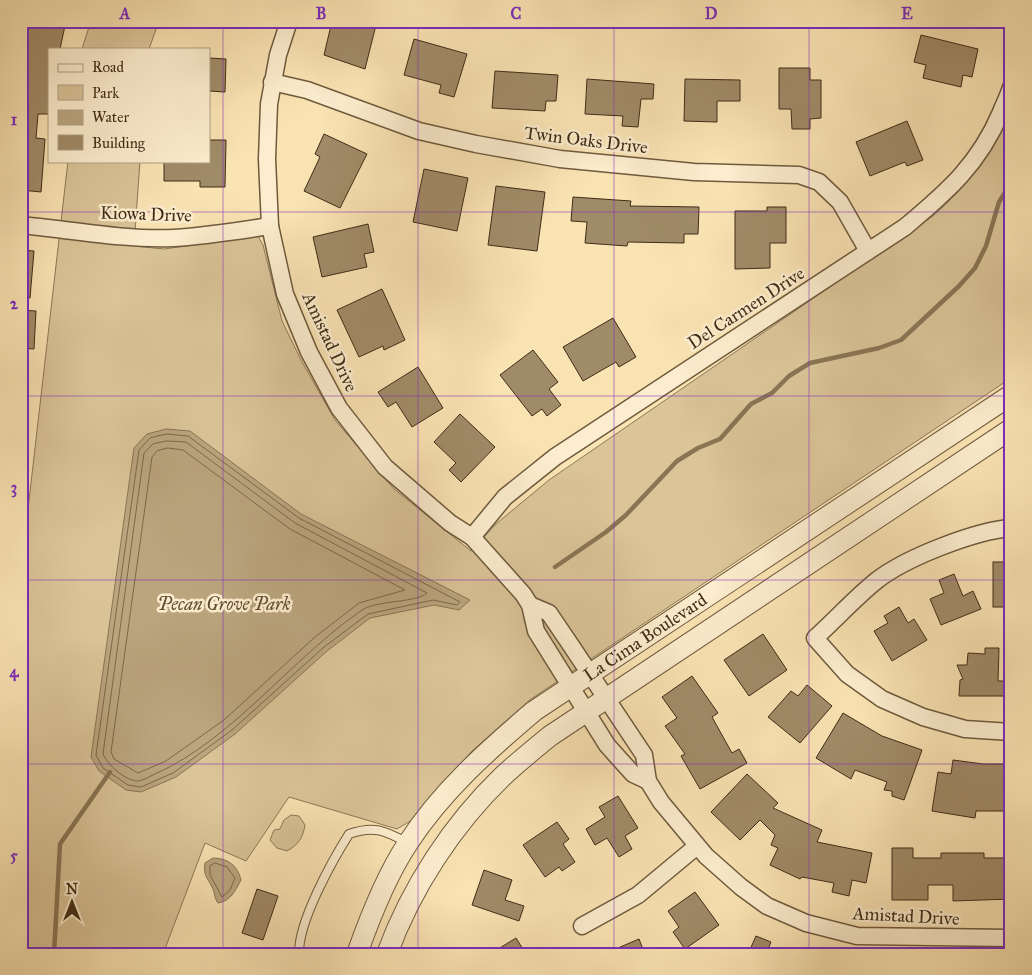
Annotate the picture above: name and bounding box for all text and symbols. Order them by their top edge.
text: A [119,4,131,23]
text: B [316,4,326,23]
text: C [511,4,522,23]
text: D [705,4,718,23]
text: E [901,4,913,23]
legend [48,48,210,162]
text: Road [92,58,124,76]
text: Park [92,84,119,102]
text: Water [92,108,129,126]
text: 1 [11,110,18,129]
street label: Twin Oaks Drive [523,122,649,158]
text: Building [92,134,146,152]
street label: Kiowa Drive [100,201,192,227]
street label: Del Carmen Drive [683,262,809,354]
street label: Amistad Drive [297,288,363,395]
text: 2 [10,294,19,313]
text: 3 [11,478,17,498]
street label: La Cima Boulevard [579,589,711,686]
park label: Pecan Grove Park [157,593,291,615]
text: 4 [10,662,20,682]
text: 5 [10,846,18,865]
north arrow [48,878,98,928]
text: N [66,881,78,898]
street label: Amistad Drive [851,902,960,930]

